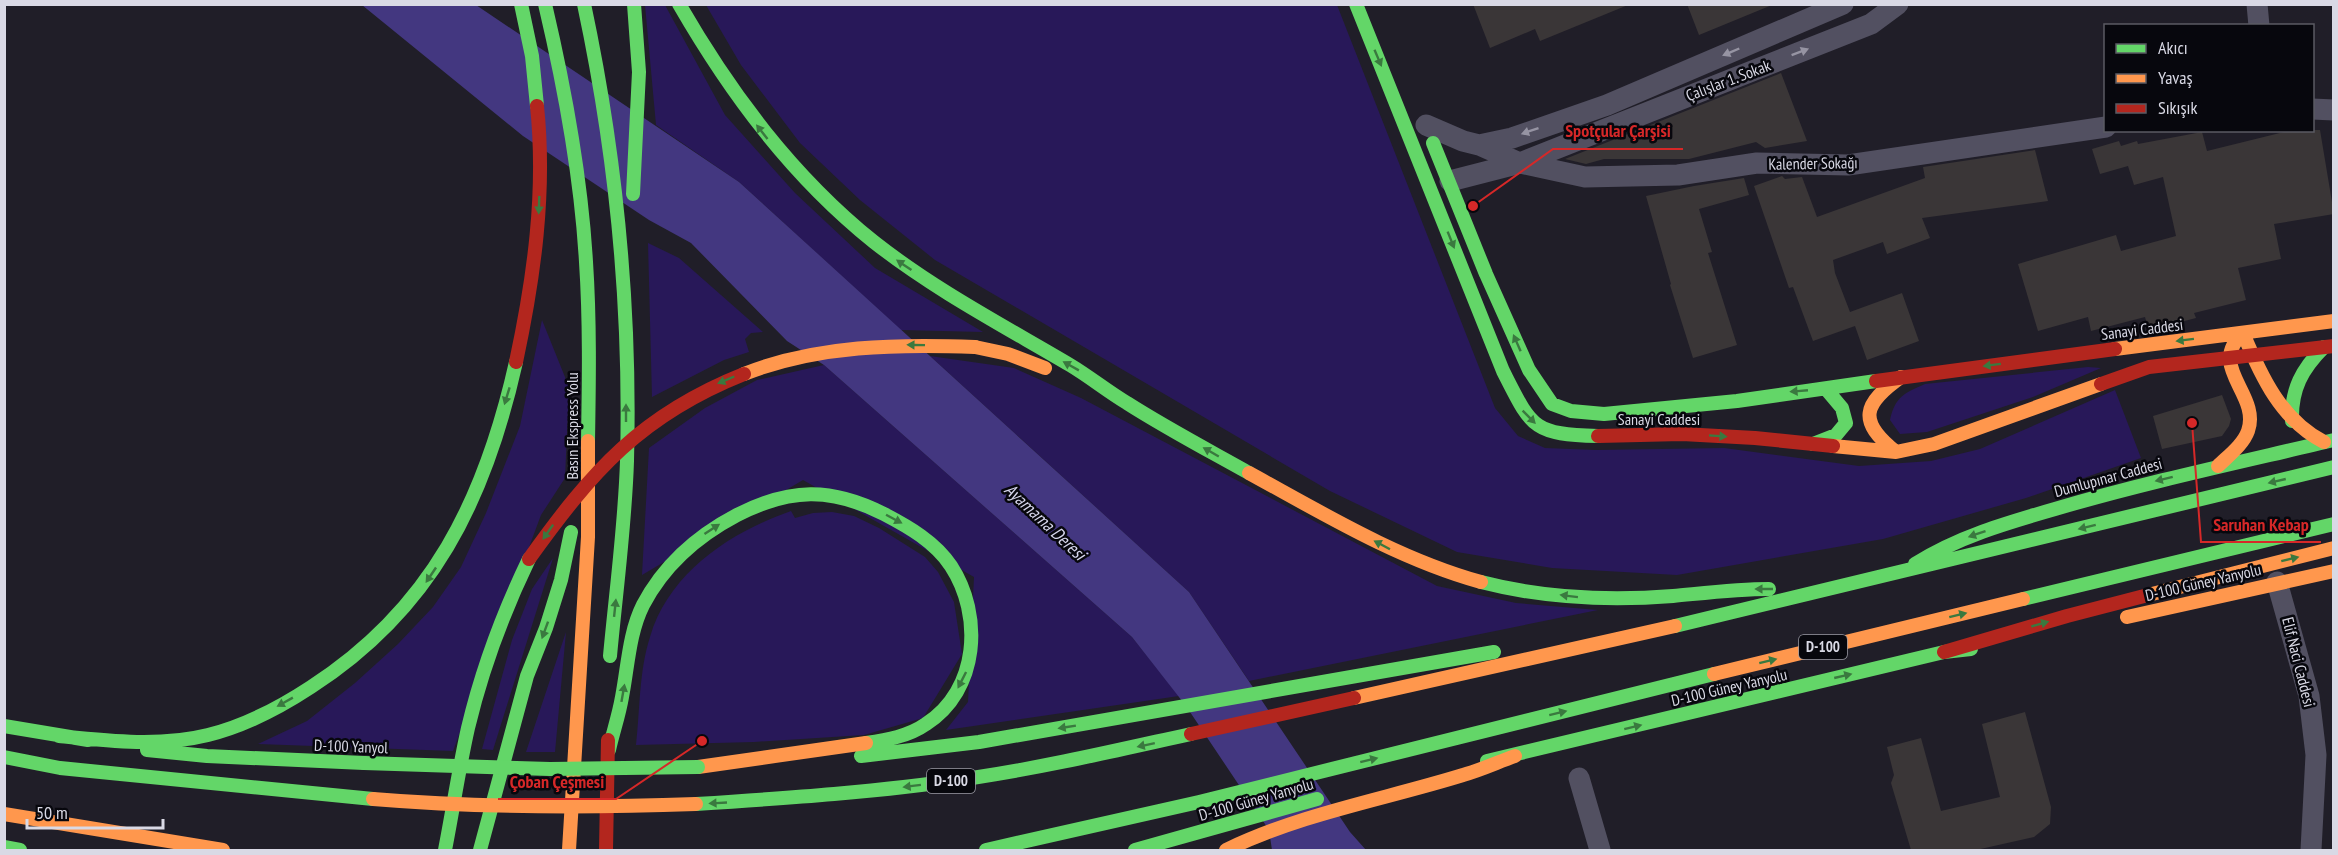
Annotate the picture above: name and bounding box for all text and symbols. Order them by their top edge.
legend [2104,24,2314,132]
text: Akıcı [2158,36,2188,59]
one-way arrow [1791,47,1809,56]
one-way arrow [1722,48,1740,57]
one-way arrow [1373,50,1383,68]
street label: Çalışlar 1. Sokak [1683,54,1774,105]
text: Yavaş [2158,66,2193,89]
text: Sıkışık [2158,96,2197,119]
callout: Spotçular Çarşisi [1553,113,1683,149]
text: Spotçular Çarşisi [1565,119,1671,142]
one-way arrow [757,124,769,139]
one-way arrow [1521,127,1539,137]
street label: Kalender Sokağı [1768,152,1858,174]
one-way arrow [534,195,544,214]
one-way arrow [1446,231,1456,249]
one-way arrow [896,260,912,271]
street label: Sanayi Caddesi [2100,314,2184,344]
one-way arrow [1512,333,1522,351]
one-way arrow [2176,335,2195,345]
one-way arrow [907,340,926,350]
one-way arrow [1982,360,2001,370]
one-way arrow [1062,361,1079,371]
street label: Basın Ekspress Yolu [562,372,582,480]
one-way arrow [716,375,734,385]
one-way arrow [1789,386,1808,396]
one-way arrow [502,387,511,405]
one-way arrow [621,404,631,423]
street label: Sanayi Caddesi [1618,409,1700,429]
one-way arrow [1522,410,1537,424]
one-way arrow [1709,432,1728,441]
one-way arrow [1202,447,1219,457]
street label: Dumlupınar Caddesi [2052,453,2164,501]
one-way arrow [2155,474,2174,484]
one-way arrow [2267,477,2286,487]
water label: Ayamama Deresi [1000,478,1092,567]
callout: Saruhan Kebap [2201,506,2321,542]
text: Saruhan Kebap [2213,513,2309,536]
one-way arrow [886,514,903,524]
one-way arrow [2078,522,2096,532]
one-way arrow [542,523,554,539]
one-way arrow [704,524,720,535]
one-way arrow [1968,529,1986,539]
one-way arrow [1374,540,1391,550]
one-way arrow [2281,554,2299,564]
street label: D-100 Güney Yanyolu [2143,559,2263,605]
one-way arrow [425,566,436,583]
one-way arrow [1754,584,1773,594]
one-way arrow [1560,591,1579,600]
one-way arrow [610,598,620,617]
one-way arrow [1948,609,1967,619]
street label: Elif Naci Caddesi [2278,615,2320,709]
one-way arrow [2031,619,2049,628]
one-way arrow [540,621,550,639]
road number: D-100 [1799,635,1847,659]
one-way arrow [1759,655,1777,665]
street label: D-100 Güney Yanyolu [1669,664,1789,710]
one-way arrow [1834,671,1852,681]
one-way arrow [957,672,967,689]
one-way arrow [618,683,627,702]
one-way arrow [276,697,293,707]
one-way arrow [1549,707,1568,717]
one-way arrow [1624,721,1642,731]
one-way arrow [1057,723,1076,732]
street label: D-100 Yanyol [314,735,389,757]
one-way arrow [1136,741,1155,750]
one-way arrow [1360,754,1378,764]
callout: Çoban Çeşmesi [498,763,616,799]
road number: D-100 [927,769,975,793]
text: Çoban Çeşmesi [510,770,604,793]
street label: D-100 Güney Yanyolu [1196,773,1316,825]
one-way arrow [903,781,922,791]
scale bar [27,792,164,830]
one-way arrow [709,798,728,807]
text: 50 m [36,801,68,824]

